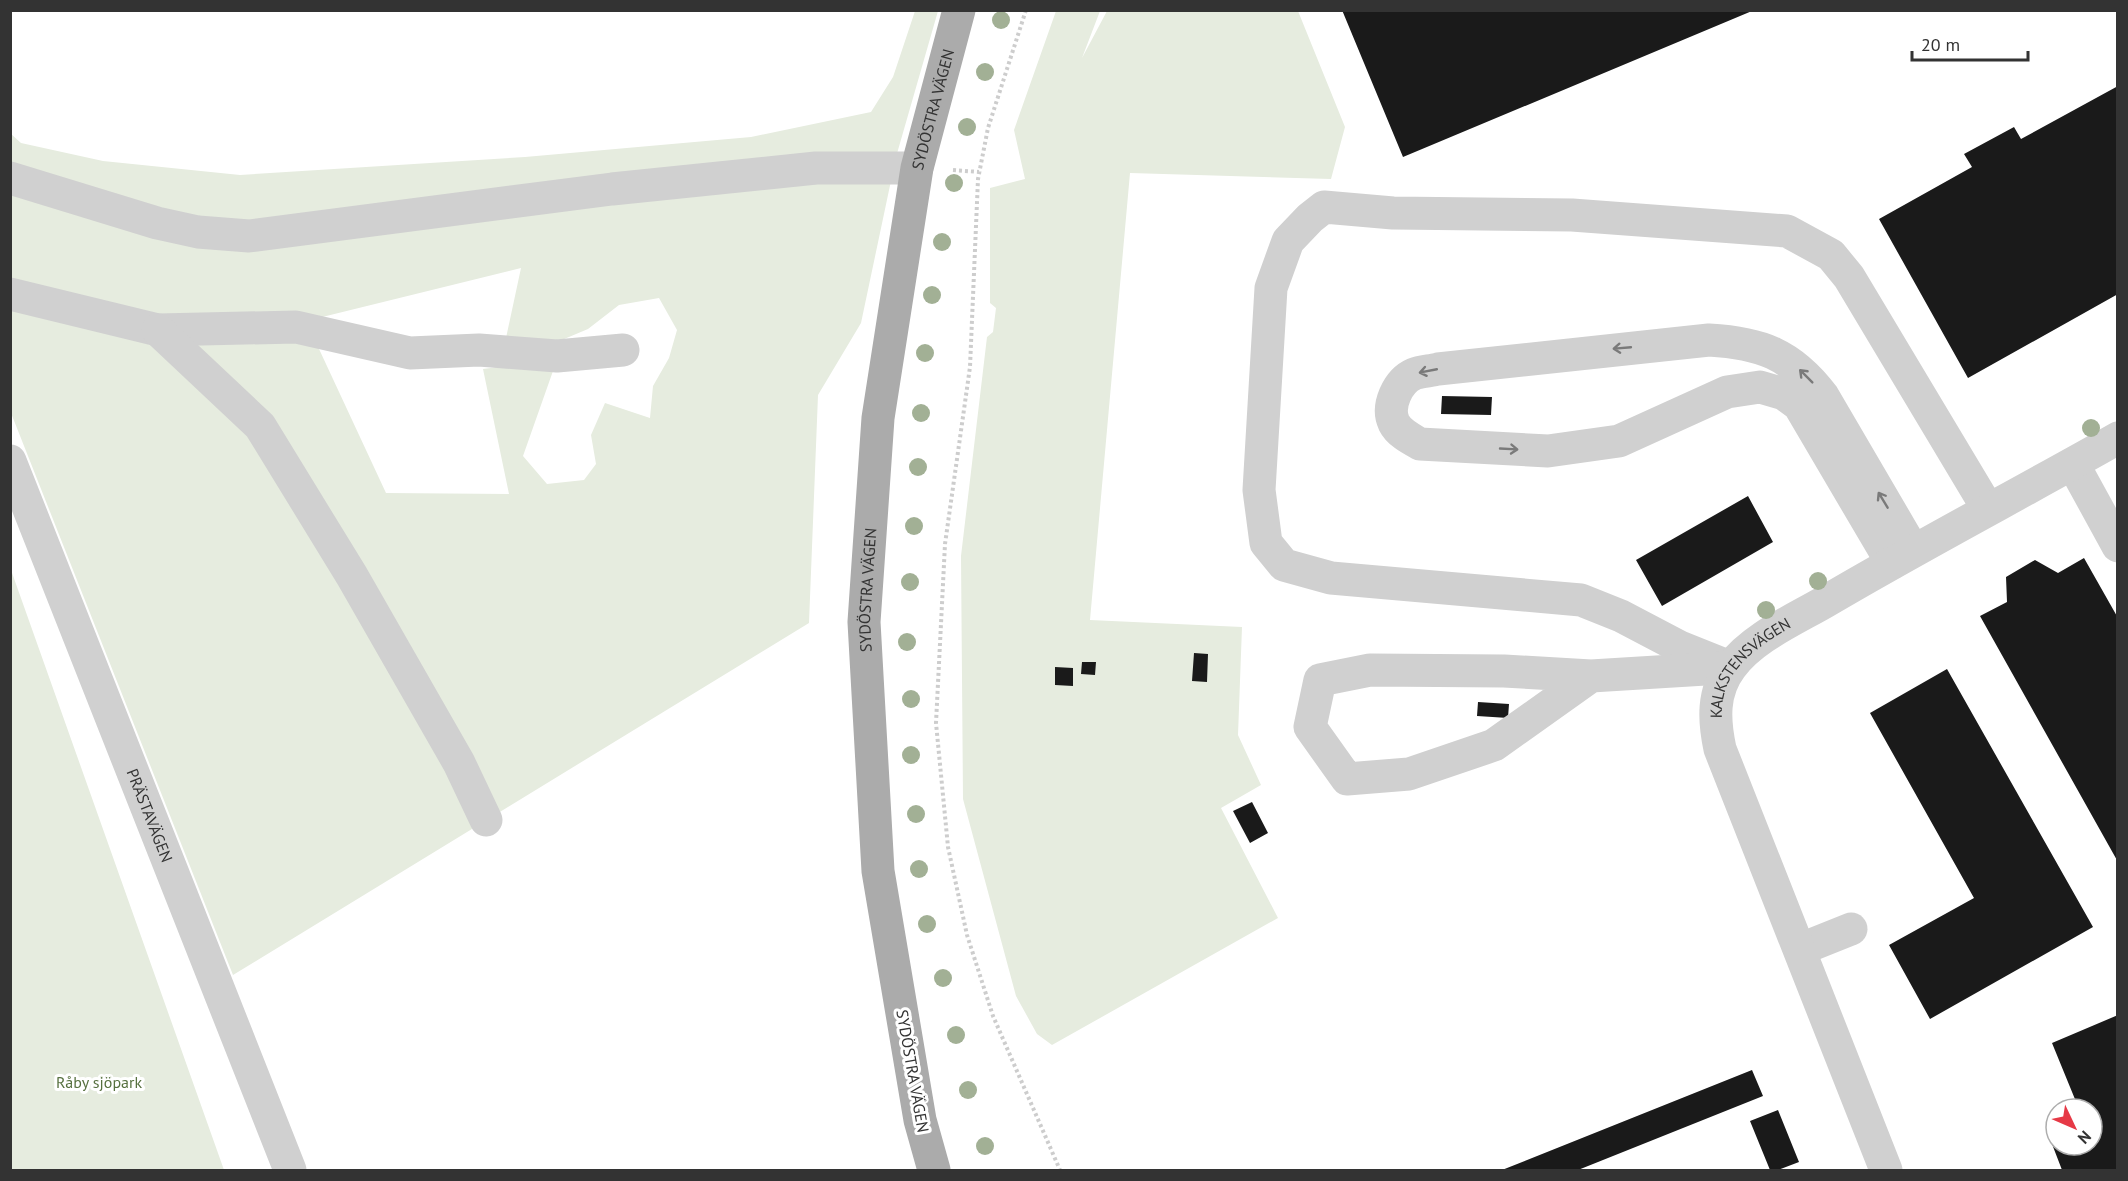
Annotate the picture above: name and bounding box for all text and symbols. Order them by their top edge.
scale bar [1912,24,2028,62]
text: 20 m [1921,33,1960,56]
street label: SYDÖSTRA VÄGEN [907,47,958,172]
one-way arrow [1612,343,1632,354]
one-way arrow [1419,366,1438,377]
one-way arrow [1799,369,1814,383]
one-way arrow [1499,443,1518,454]
one-way arrow [1877,492,1889,509]
street label: SYDÖSTRA VÄGEN [854,527,880,653]
street label: KALKSTENSVÄGEN [1706,613,1794,718]
street label: PRÄSTAVÄGEN [122,766,177,865]
street label: SYDÖSTRA VÄGEN [892,1008,934,1134]
park label: Råby sjöpark [56,1072,142,1092]
north arrow [2044,1097,2104,1157]
text: N [2074,1127,2096,1148]

